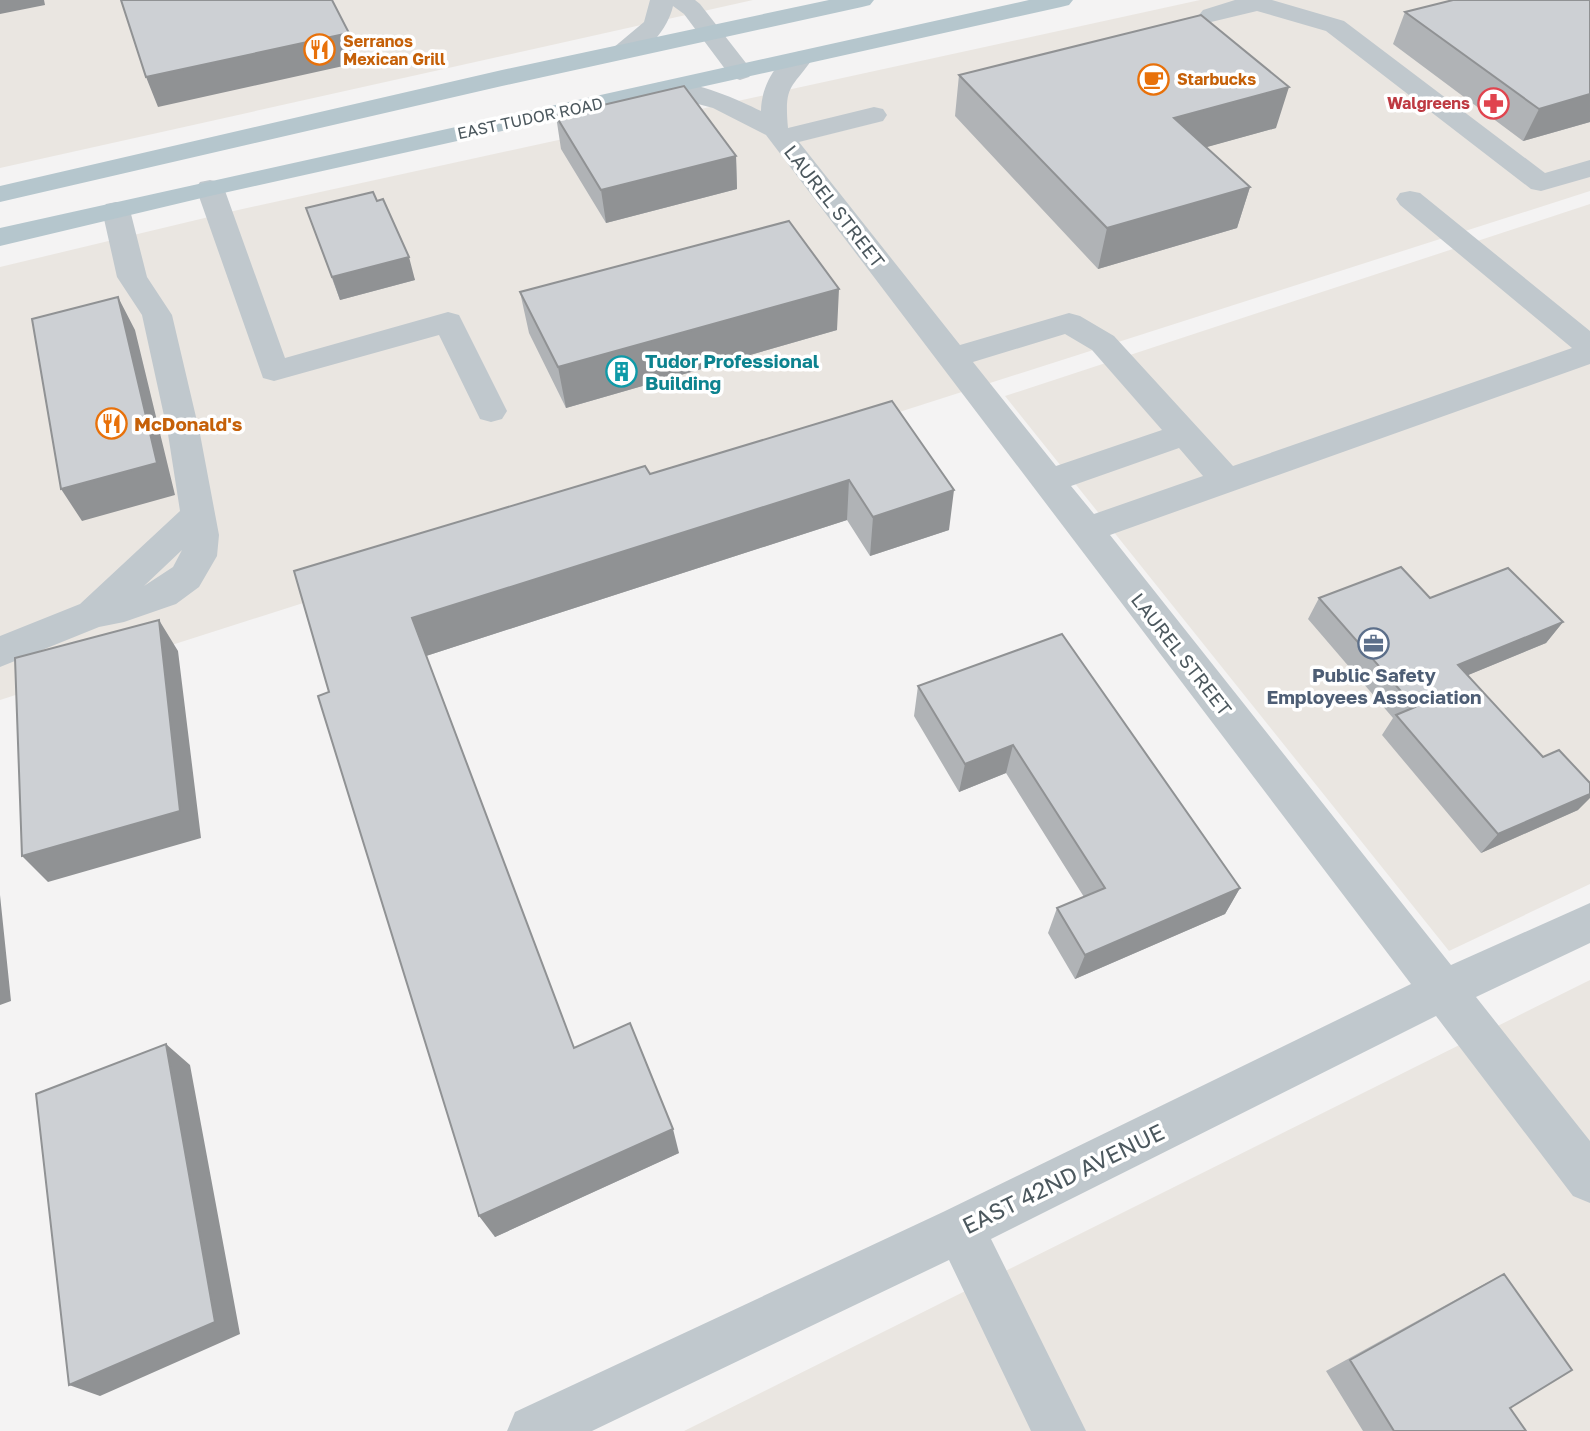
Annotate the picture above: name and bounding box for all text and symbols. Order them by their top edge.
place label: Serranos Mexican Grill [343,31,446,69]
restaurant icon: Serranos Mexican Grill [303,33,337,67]
cafe icon: Starbucks [1137,62,1171,96]
place label: Starbucks [1177,69,1256,89]
pharmacy icon: Walgreens [1476,86,1510,120]
street label: EAST TUDOR ROAD [455,93,605,143]
place label: Walgreens [1387,93,1470,113]
street label: LAUREL STREET [780,140,890,272]
place label: Tudor Professional Building [645,349,819,394]
building icon: Tudor Professional Building [605,354,639,388]
restaurant icon: McDonald's [94,406,128,440]
place label: McDonald's [134,412,243,435]
street label: LAUREL STREET [1127,588,1237,720]
office icon: Public Safety Employees Association [1357,626,1391,660]
place label: Public Safety Employees Association [1266,663,1482,708]
street label: EAST 42ND AVENUE [957,1117,1169,1239]

